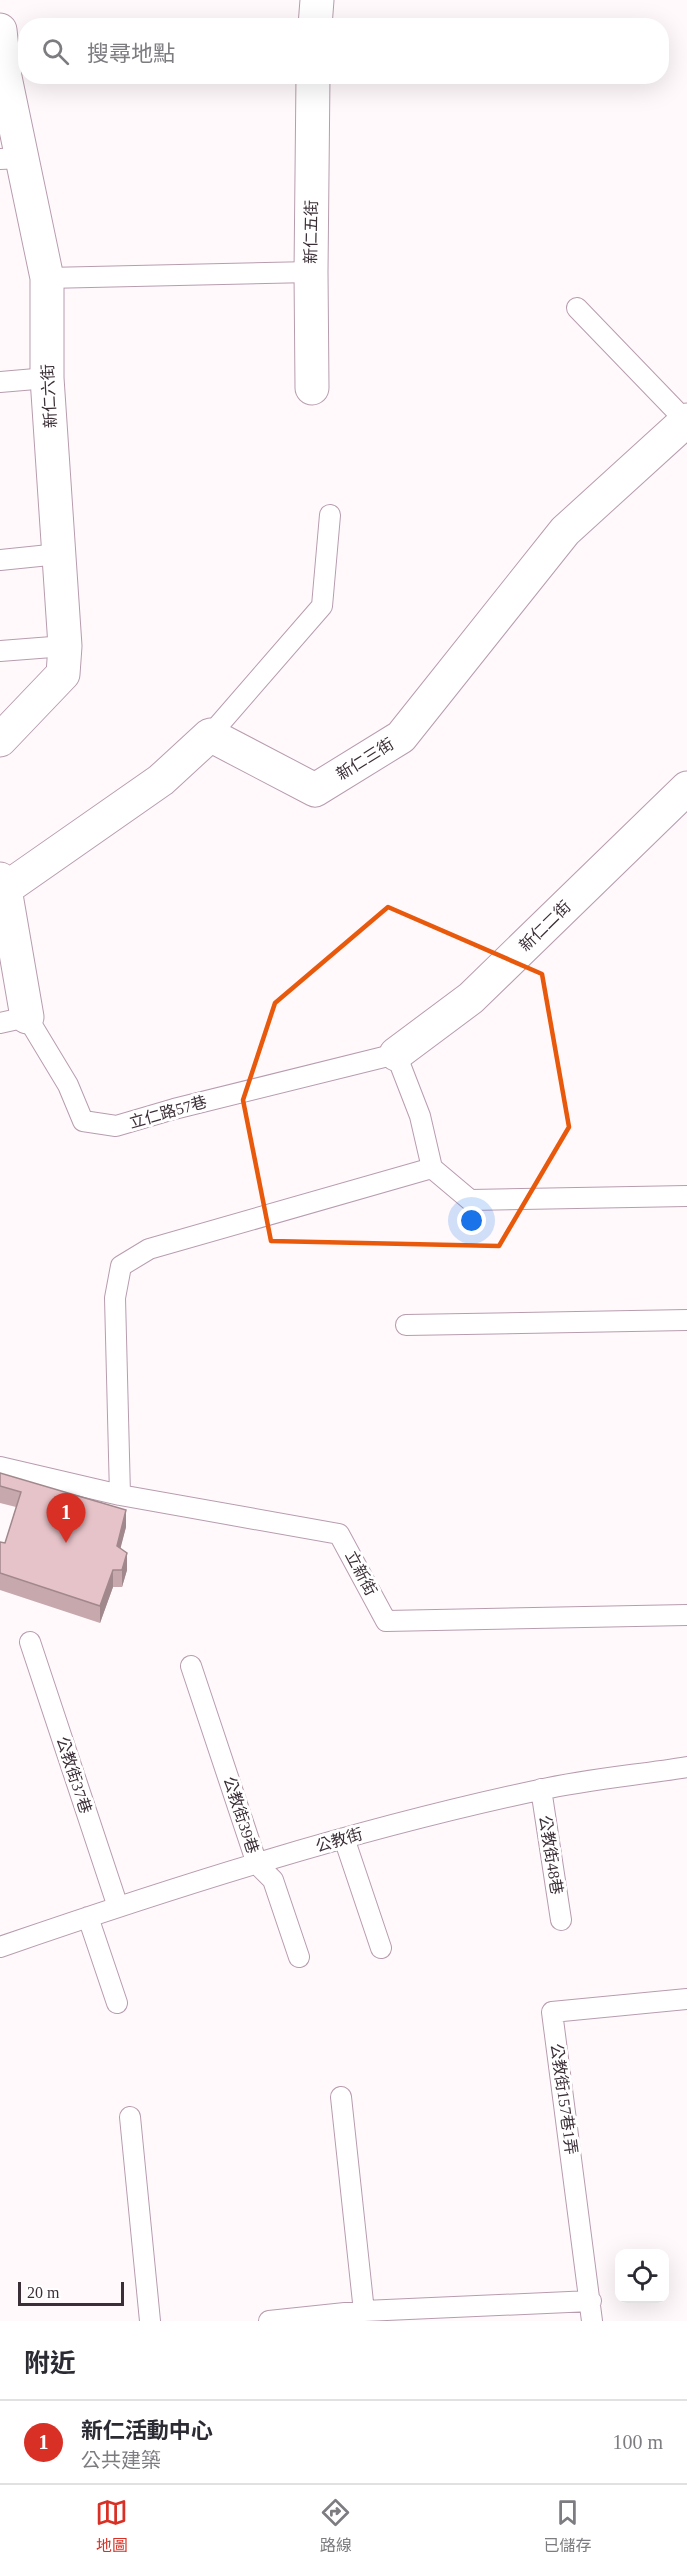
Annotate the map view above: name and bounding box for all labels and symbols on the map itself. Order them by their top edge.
street label: 新仁五街 [302,200,320,264]
street label: 新仁六街 [39,364,59,428]
street label: 新仁三街 [333,735,397,783]
street label: 新仁二街 [516,898,574,954]
street label: 立仁路57巷 [127,1093,209,1131]
your location [457,1206,486,1235]
pin: 1 [46,1494,86,1543]
street label: 立新街 [342,1548,380,1598]
street label: 公教街37巷 [54,1734,94,1816]
street label: 公教街39巷 [221,1774,261,1856]
street label: 公教街48巷 [536,1814,566,1896]
street label: 公教街 [314,1825,364,1855]
street label: 公教街157巷1弄 [548,2042,580,2156]
scale bar [18,2279,124,2306]

